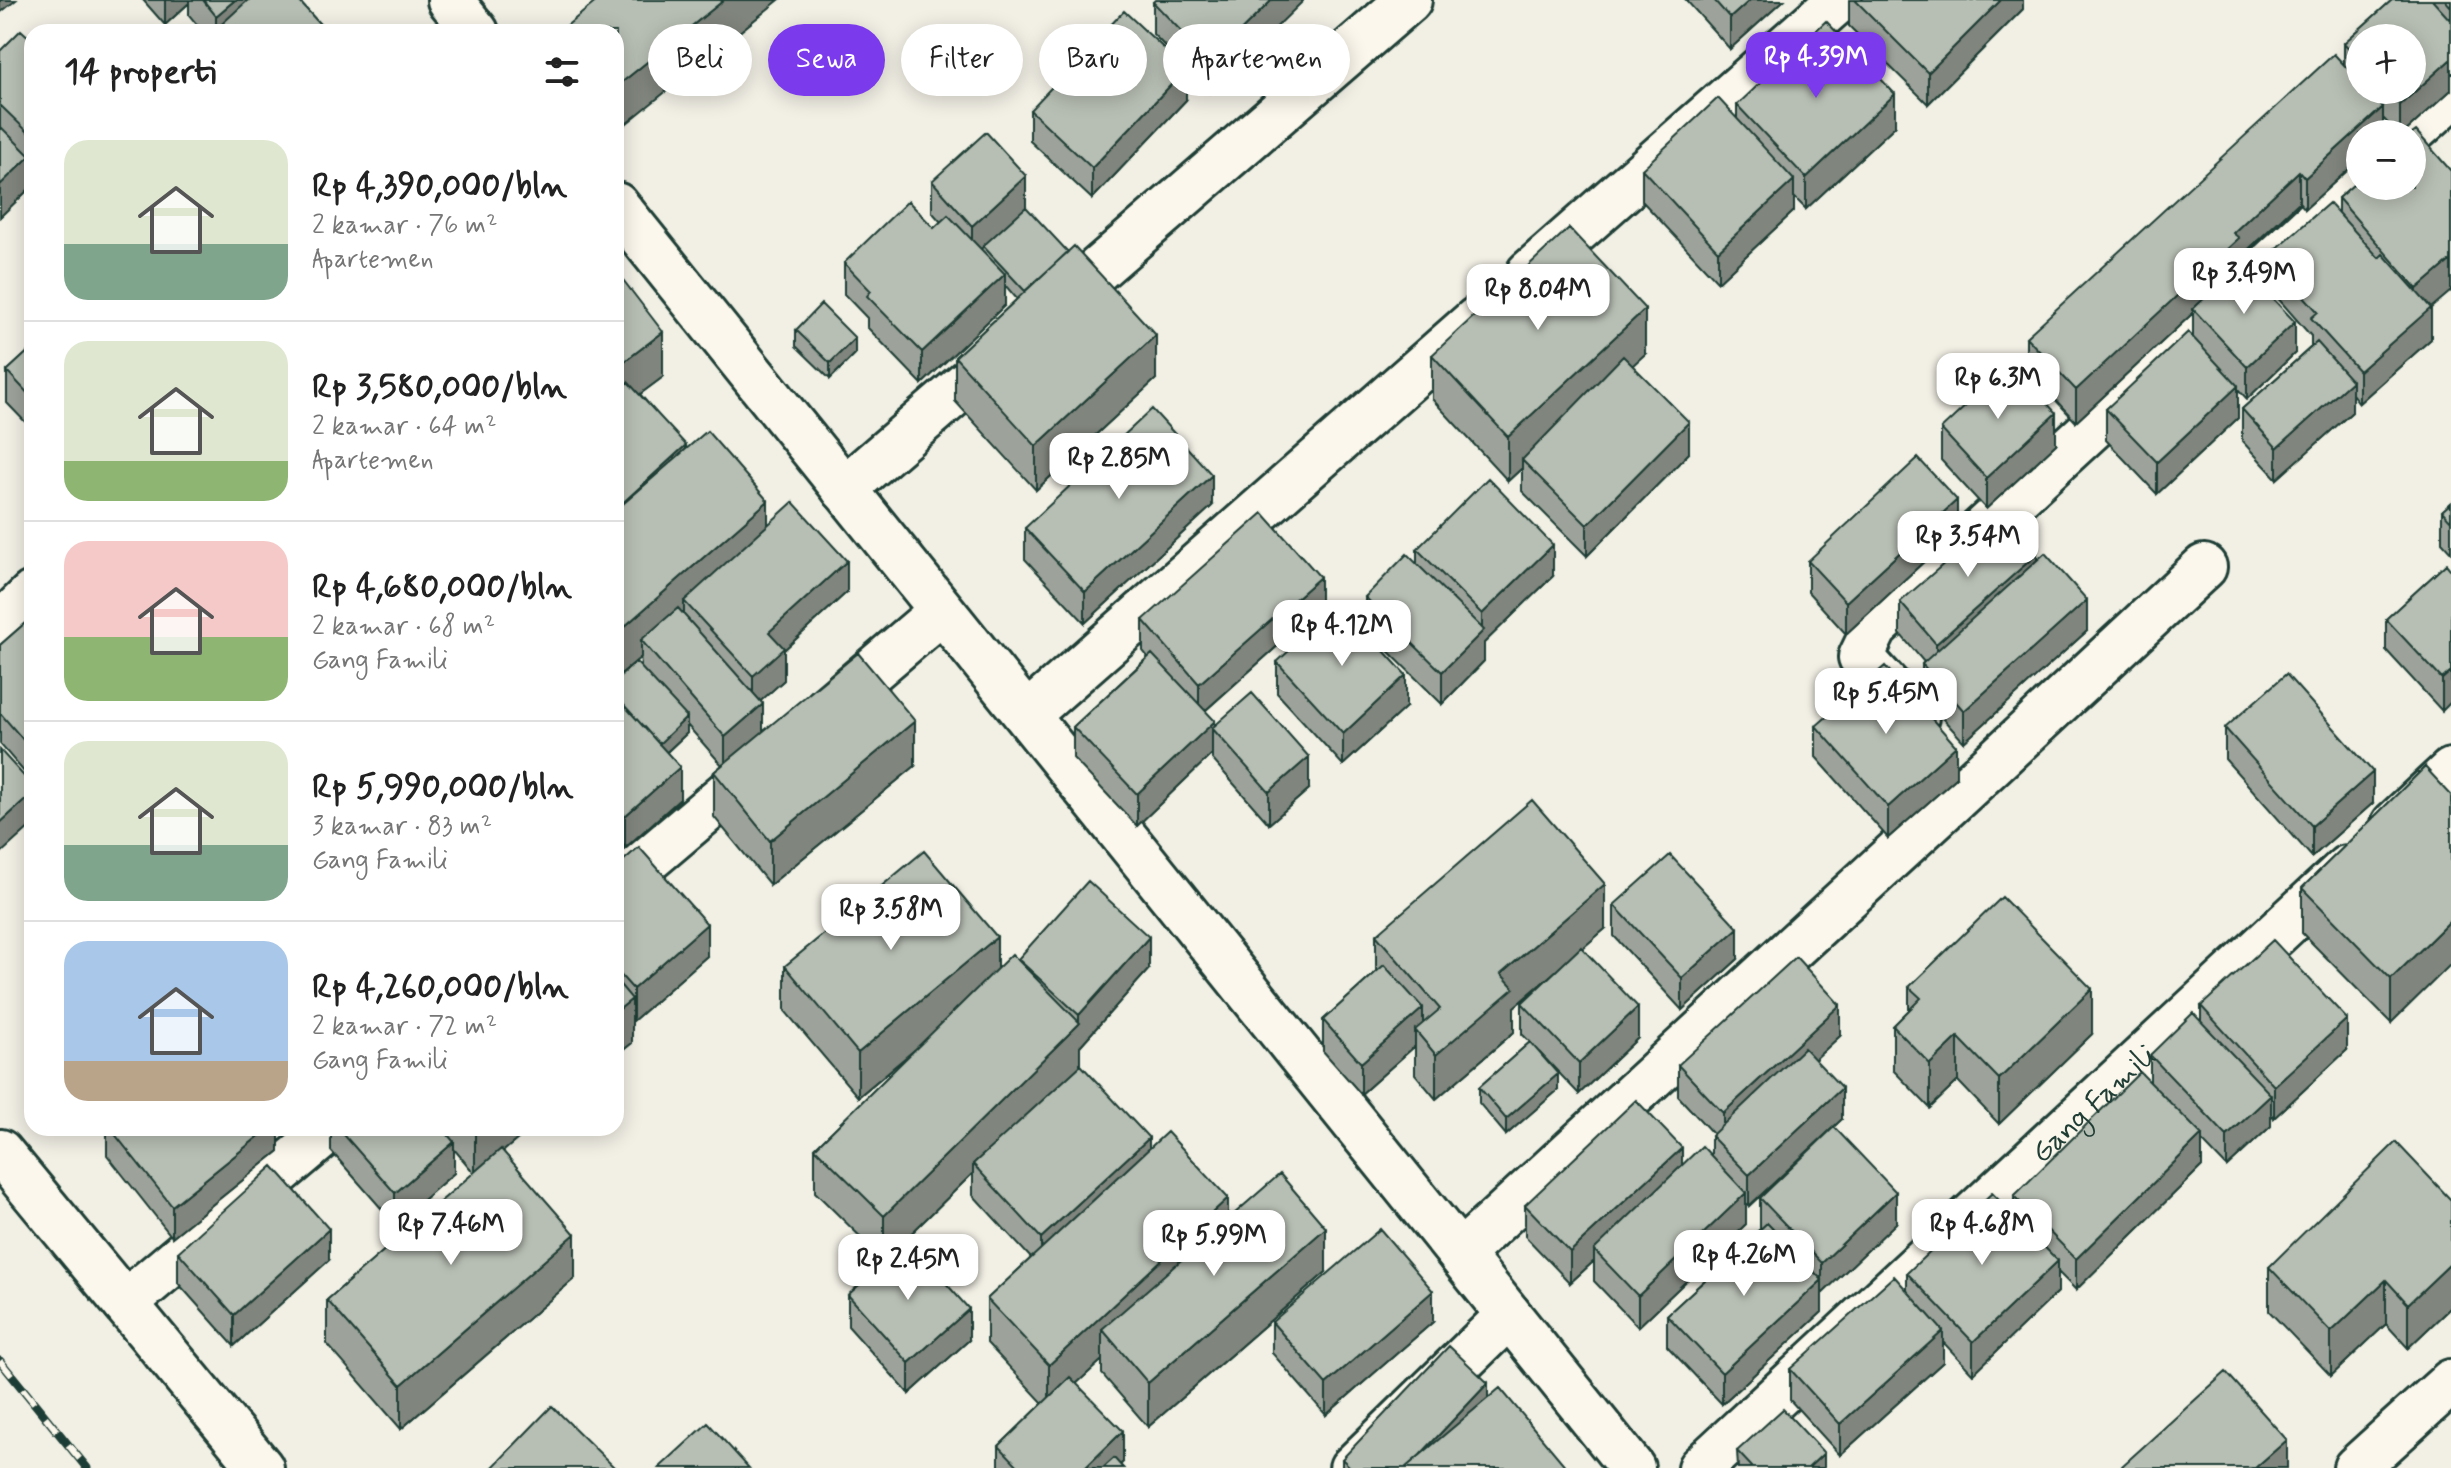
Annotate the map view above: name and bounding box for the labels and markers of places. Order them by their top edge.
pin: Rp 4.39M [1733,32,1899,100]
pin: Rp 3.49M [2161,248,2327,316]
pin: Rp 8.04M [1455,264,1621,332]
pin: Rp 6.3M [1924,353,2072,421]
pin: Rp 2.85M [1036,433,1202,501]
pin: Rp 3.54M [1885,511,2051,579]
pin: Rp 4.12M [1259,600,1425,668]
pin: Rp 5.45M [1803,668,1969,736]
pin: Rp 3.58M [808,884,974,952]
pin: Rp 7.46M [368,1199,534,1267]
pin: Rp 4.68M [1899,1199,2065,1267]
pin: Rp 5.99M [1131,1210,1297,1278]
pin: Rp 4.26M [1661,1230,1827,1298]
pin: Rp 2.45M [825,1234,991,1302]

